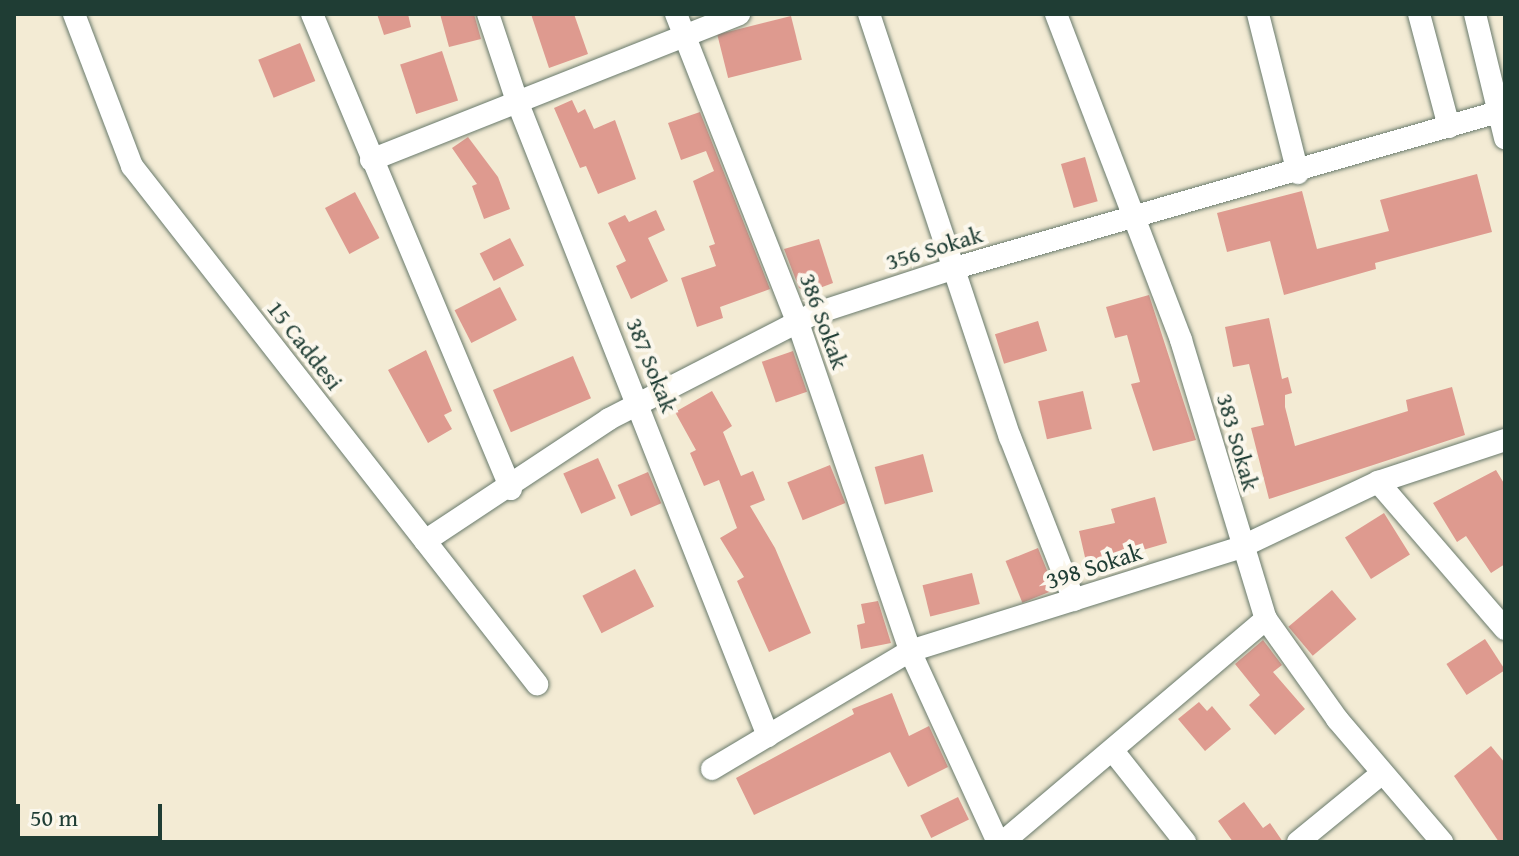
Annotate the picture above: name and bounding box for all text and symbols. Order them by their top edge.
street label: 356 Sokak [882,220,986,276]
street label: 386 Sokak [793,269,855,373]
street label: 15 Caddesi [261,294,349,396]
street label: 387 Sokak [620,313,684,417]
street label: 383 Sokak [1210,390,1266,494]
street label: 398 Sokak [1042,537,1146,595]
scale bar [20,788,166,838]
text: 50 m [30,800,78,835]

